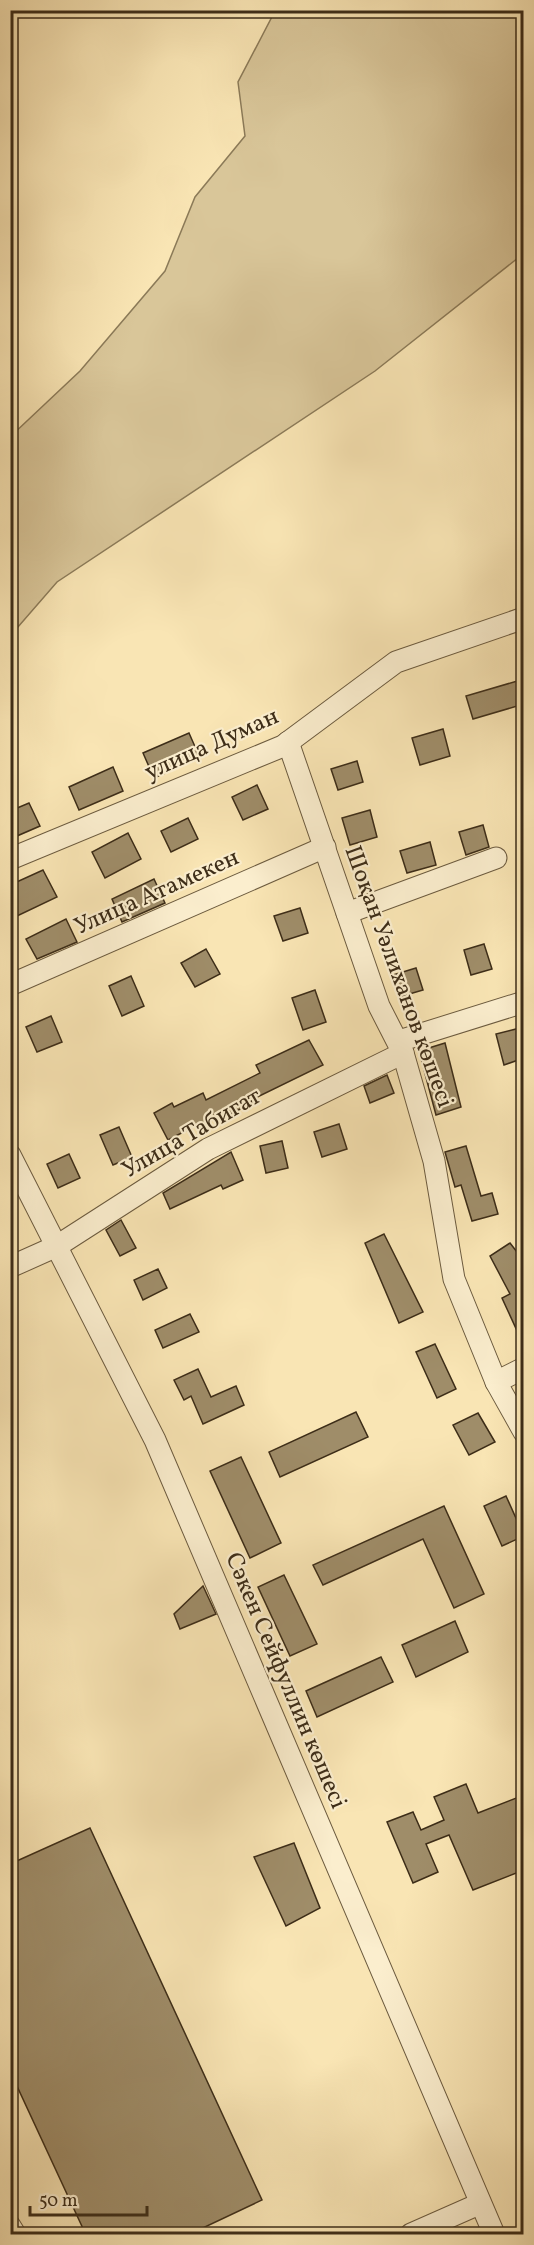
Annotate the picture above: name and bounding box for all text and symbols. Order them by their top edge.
street label: улица Думан [139,700,285,790]
street label: Улица Атамекен [69,841,245,945]
street label: Шоқан Уәлиханов көшесі [335,841,461,1113]
street label: Улица Табигат [116,1080,268,1188]
street label: Сәкен Сейфуллин көшесі [216,1548,354,1814]
scale bar [30,2179,147,2217]
text: 50 m [39,2189,78,2214]

